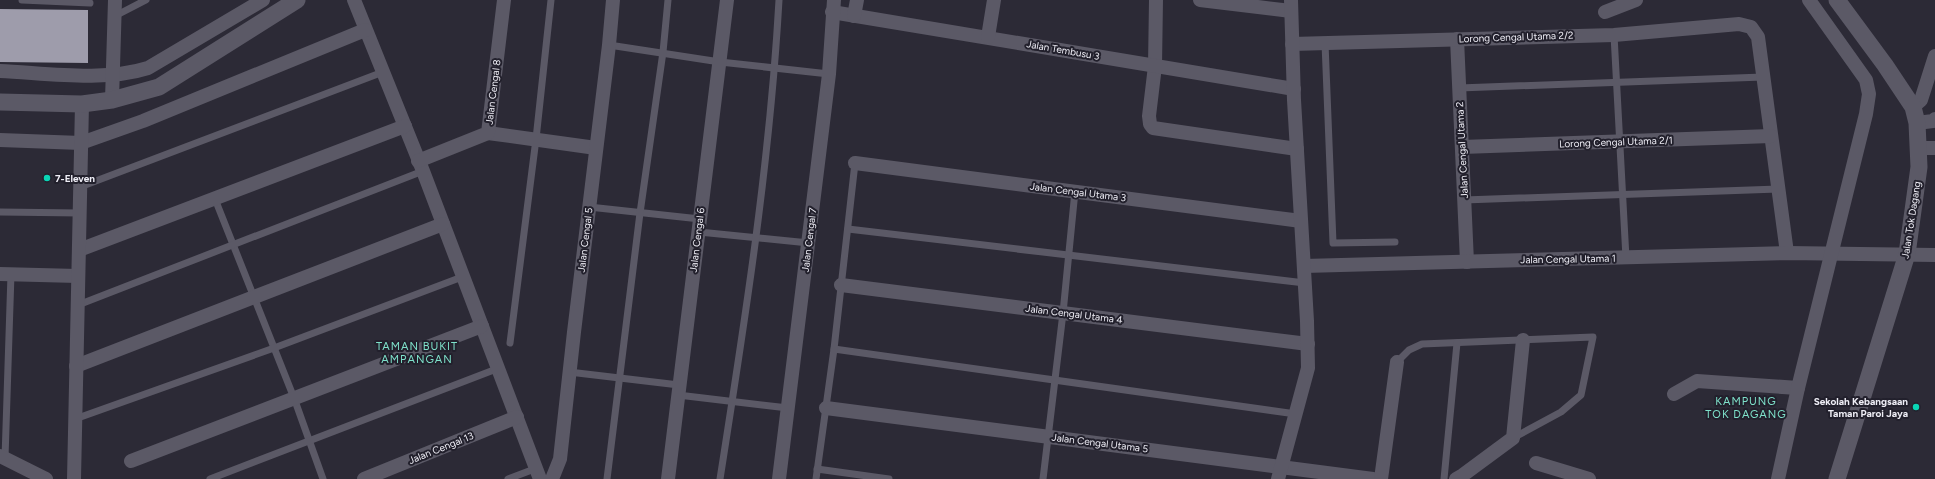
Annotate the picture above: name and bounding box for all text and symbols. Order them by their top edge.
street label: Lorong Cengal Utama 2/2 [1458,28,1574,46]
street label: Jalan Tembusu 3 [1025,37,1101,63]
street label: Jalan Cengal 8 [483,59,503,125]
street label: Jalan Cengal Utama 2 [1453,101,1471,199]
street label: Lorong Cengal Utama 2/1 [1559,134,1673,150]
place label: 7-Eleven [55,172,95,185]
marker: 7-Eleven [42,173,52,183]
street label: Jalan Cengal Utama 3 [1029,180,1127,204]
street label: Jalan Tok Dagang [1898,180,1924,260]
street label: Jalan Cengal 7 [799,206,819,273]
street label: Jalan Cengal 5 [575,207,595,273]
street label: Jalan Cengal 6 [687,207,707,273]
street label: Jalan Cengal Utama 1 [1520,252,1616,266]
street label: Jalan Cengal Utama 4 [1025,302,1123,326]
district label: TAMAN BUKIT AMPANGAN [376,340,458,366]
district label: KAMPUNG TOK DAGANG [1705,395,1787,421]
place label: Sekolah Kebangsaan Taman Paroi Jaya [1814,395,1908,420]
marker: Sekolah Kebangsaan Taman Paroi Jaya [1911,402,1921,412]
street label: Jalan Cengal 13 [407,429,475,467]
street label: Jalan Cengal Utama 5 [1051,431,1149,455]

